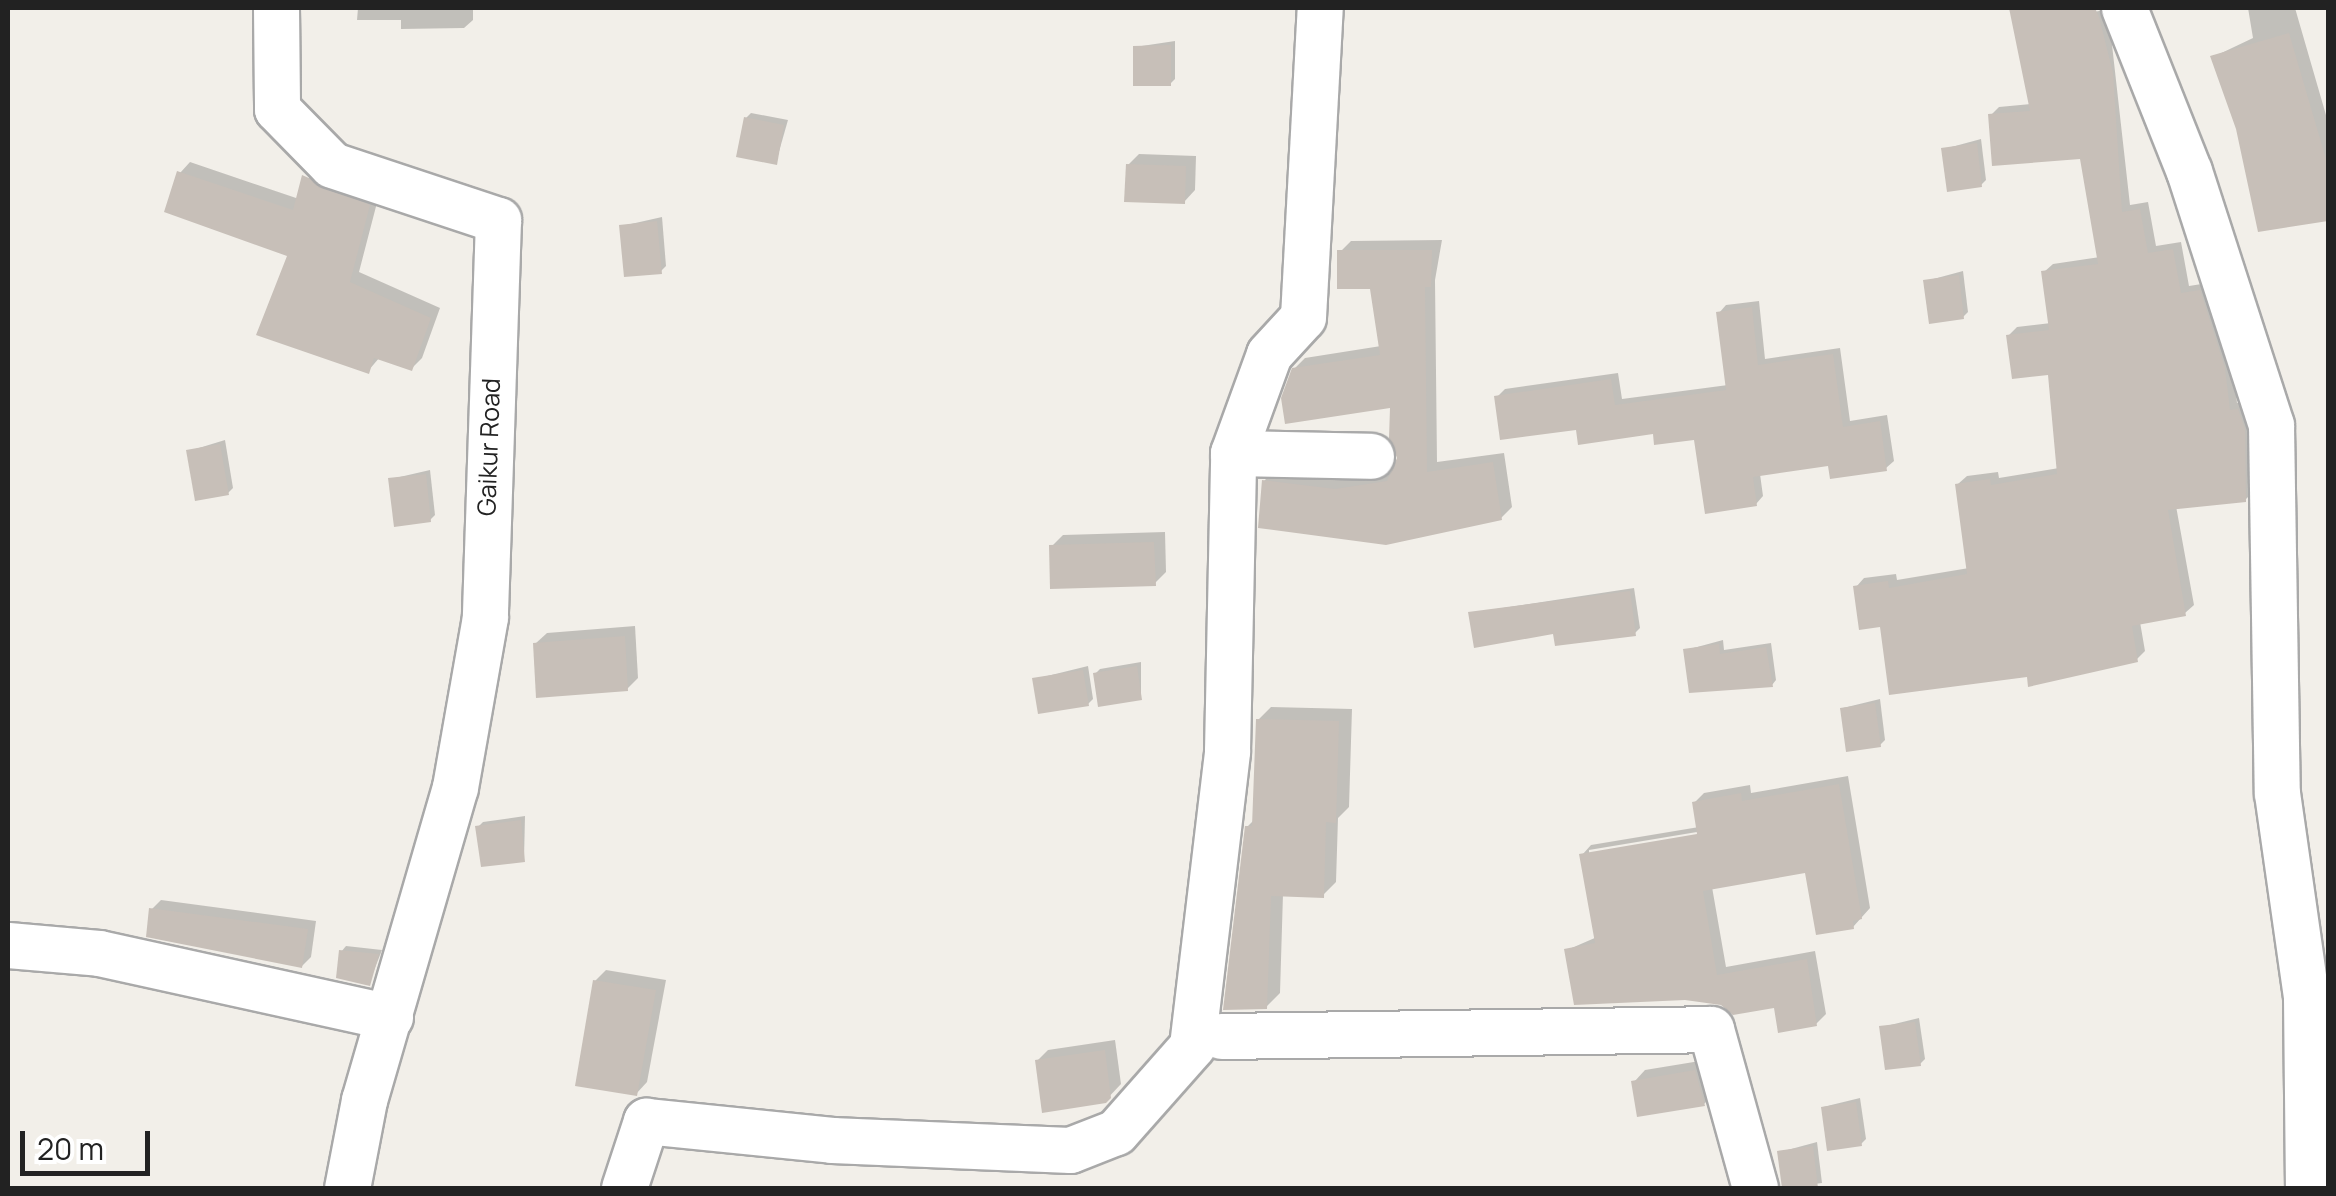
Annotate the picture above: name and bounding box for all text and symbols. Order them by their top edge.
street label: Gaikur Road [472,378,506,516]
scale bar [25,1111,155,1173]
text: 20 m [37,1128,104,1169]

